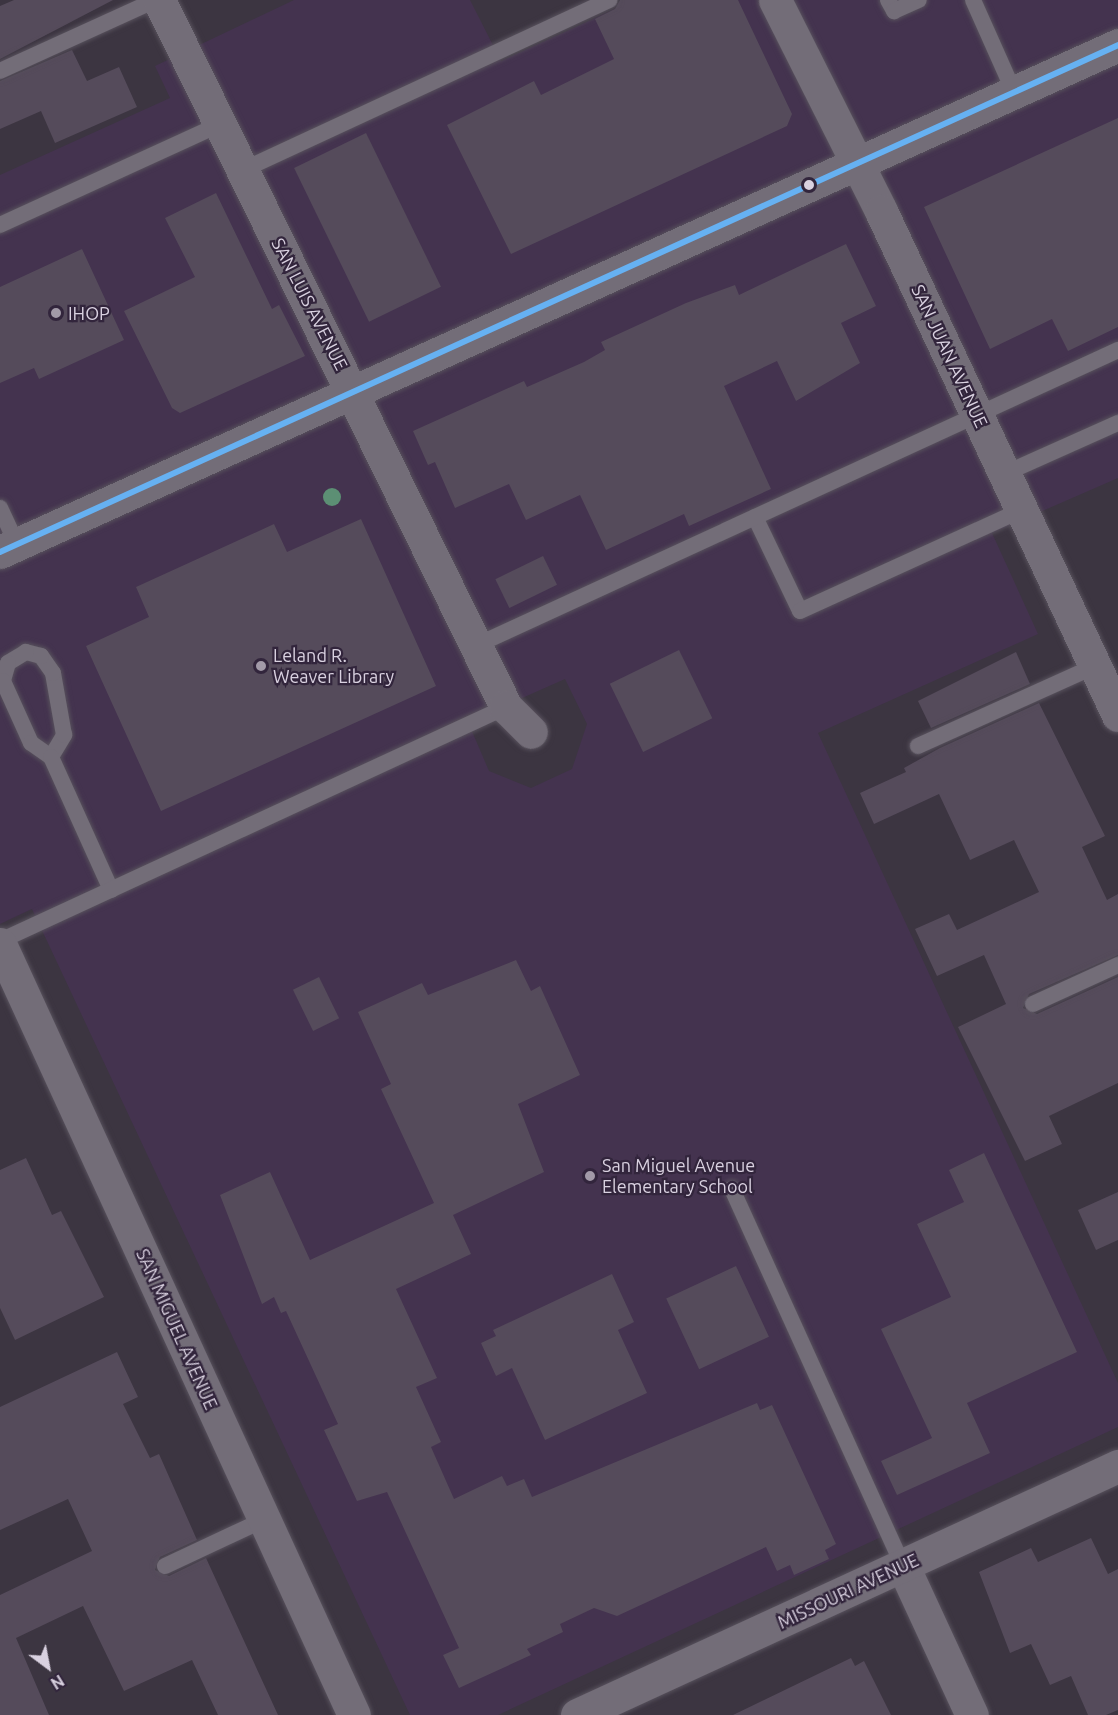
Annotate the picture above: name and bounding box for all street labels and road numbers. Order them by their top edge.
street label: SAN LUIS AVENUE [267,234,353,374]
street label: SAN JUAN AVENUE [907,281,993,431]
street label: SAN MIGUEL AVENUE [132,1245,222,1413]
street label: MISSOURI AVENUE [774,1549,922,1633]

